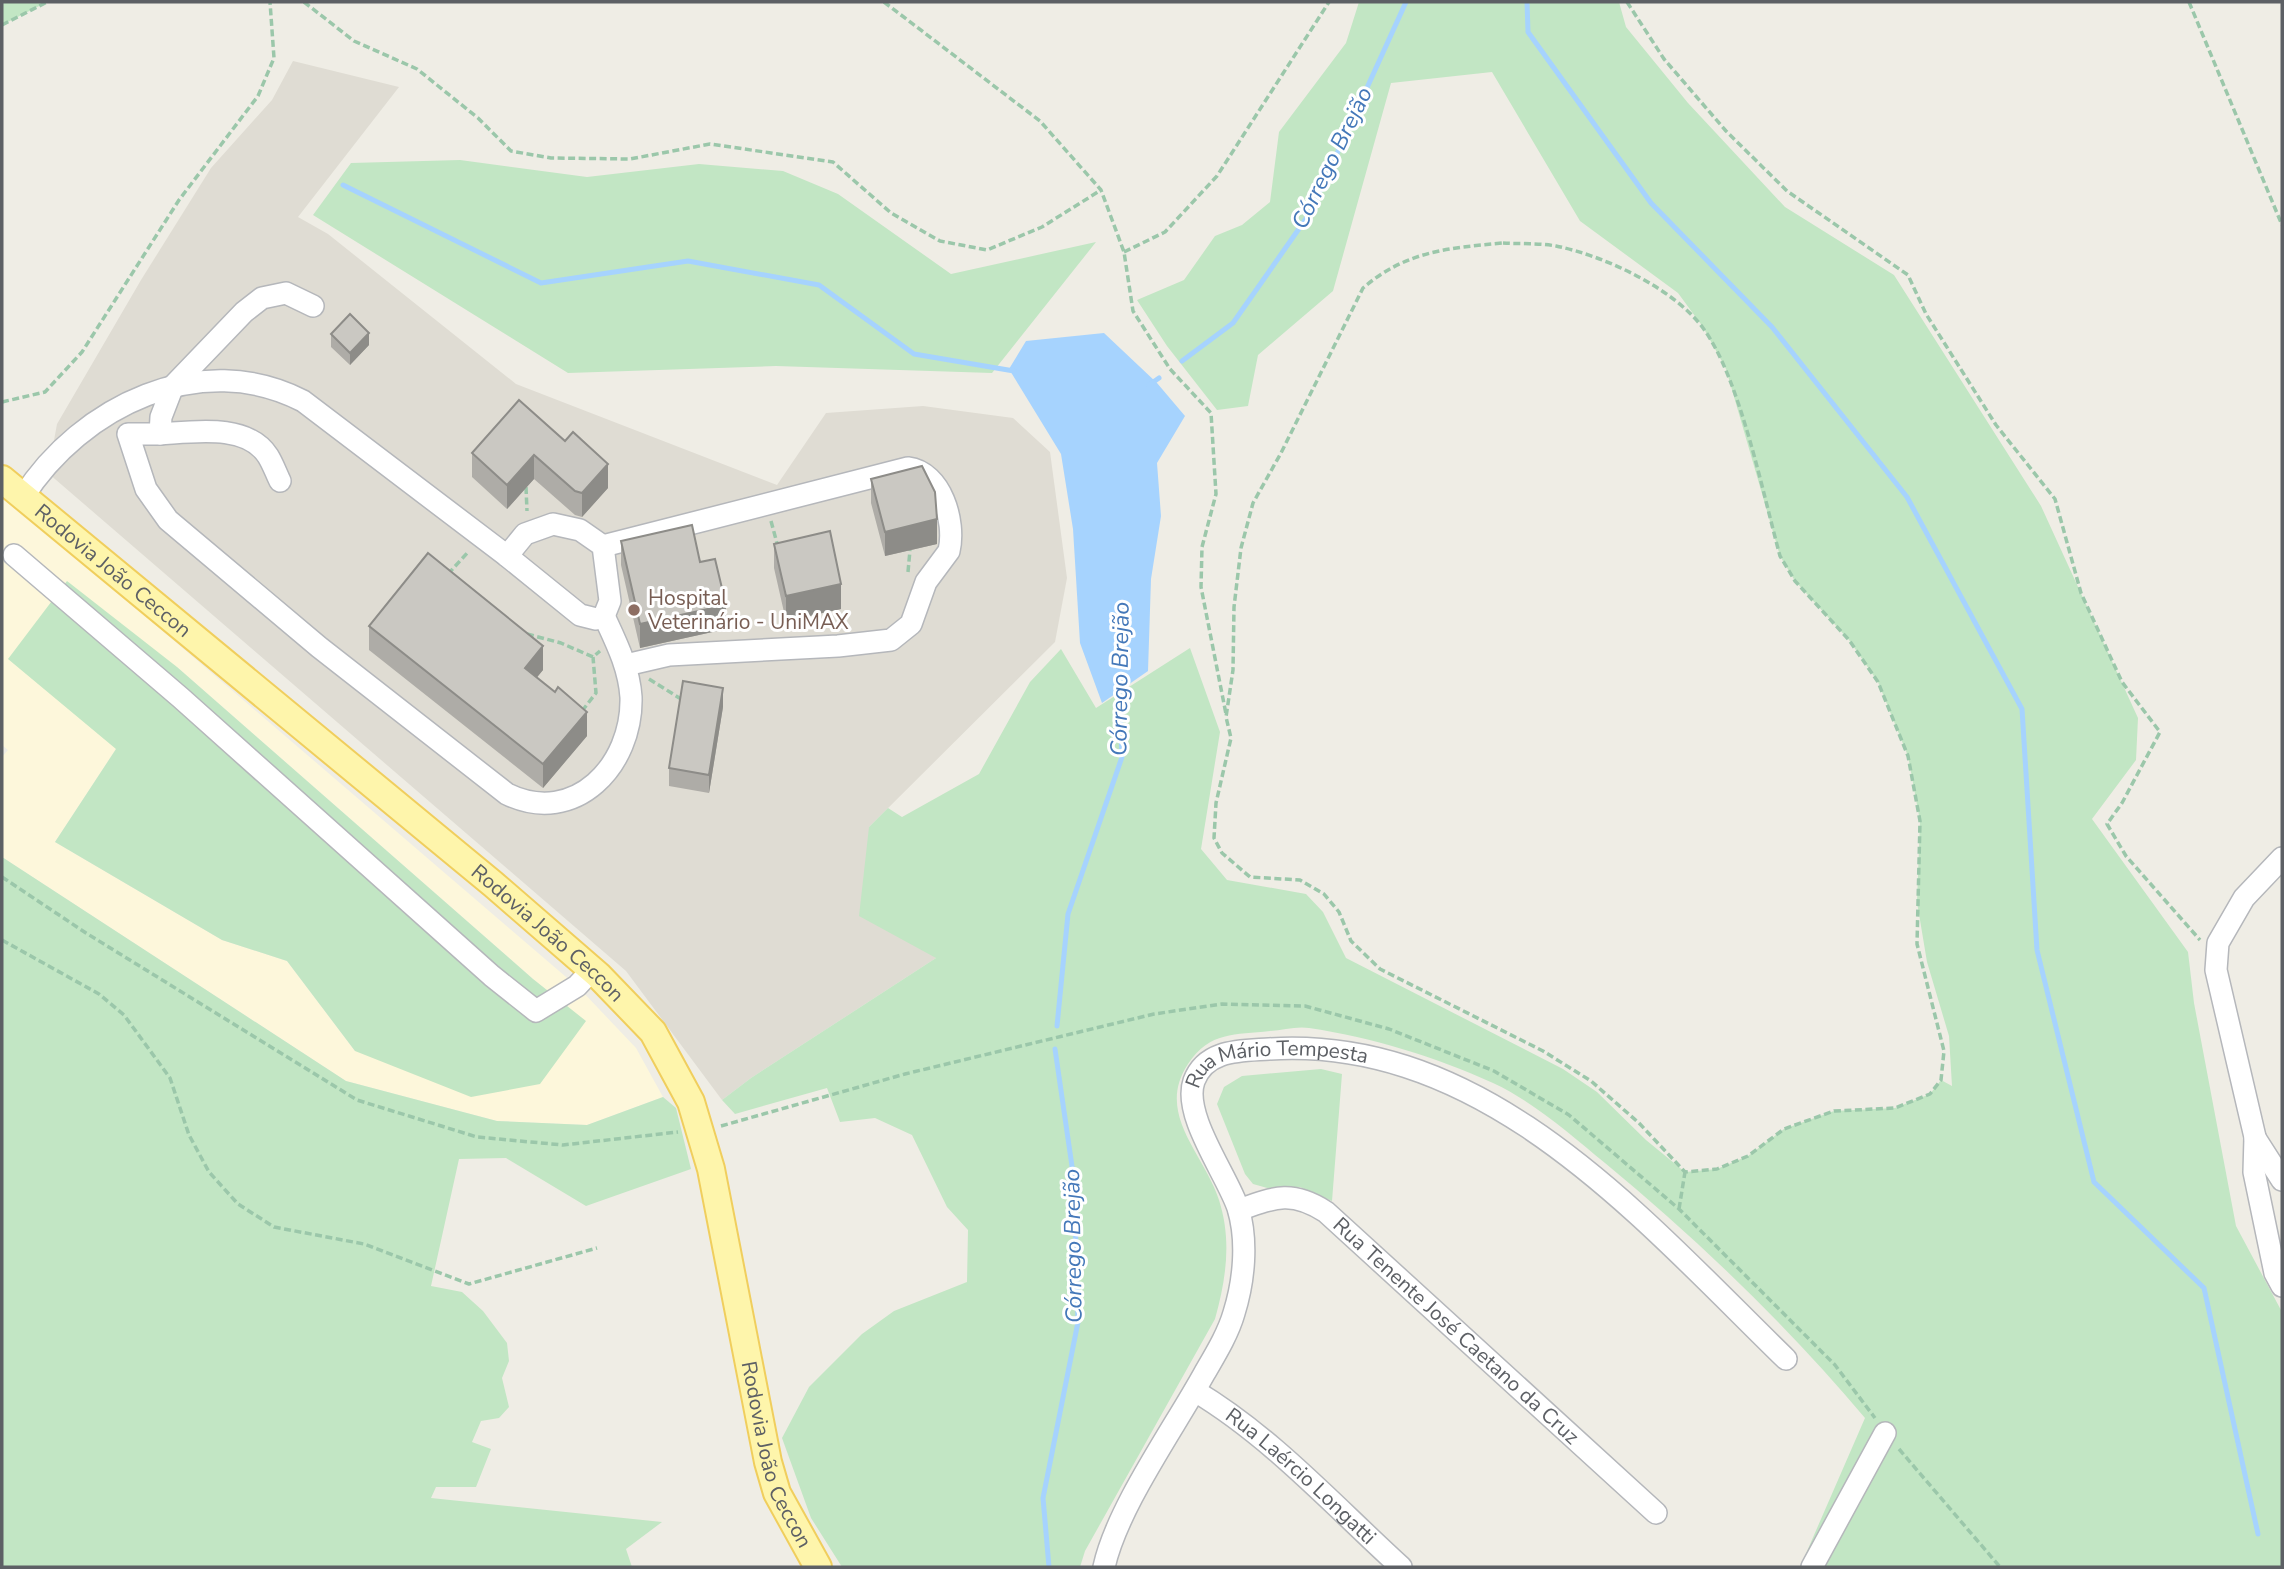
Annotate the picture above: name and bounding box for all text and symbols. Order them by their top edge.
water label: Córrego Brejão [1284,82,1380,234]
street label: Rodovia João Ceccon [29,498,197,644]
place label: Hospital Veterinário - UniMAX [647,584,849,636]
water label: Córrego Brejão [1103,601,1137,757]
marker: Hospital Veterinário - UniMAX [626,602,642,618]
street label: Rodovia João Ceccon [465,858,631,1008]
street label: Rua Mário Tempesta [1179,1034,1371,1092]
water label: Córrego Brejão [1056,1168,1090,1324]
street label: Rua Tenente José Caetano da Cruz [1327,1211,1586,1451]
street label: Rodovia João Ceccon [735,1359,819,1553]
street label: Rua Laércio Longatti [1220,1401,1382,1551]

